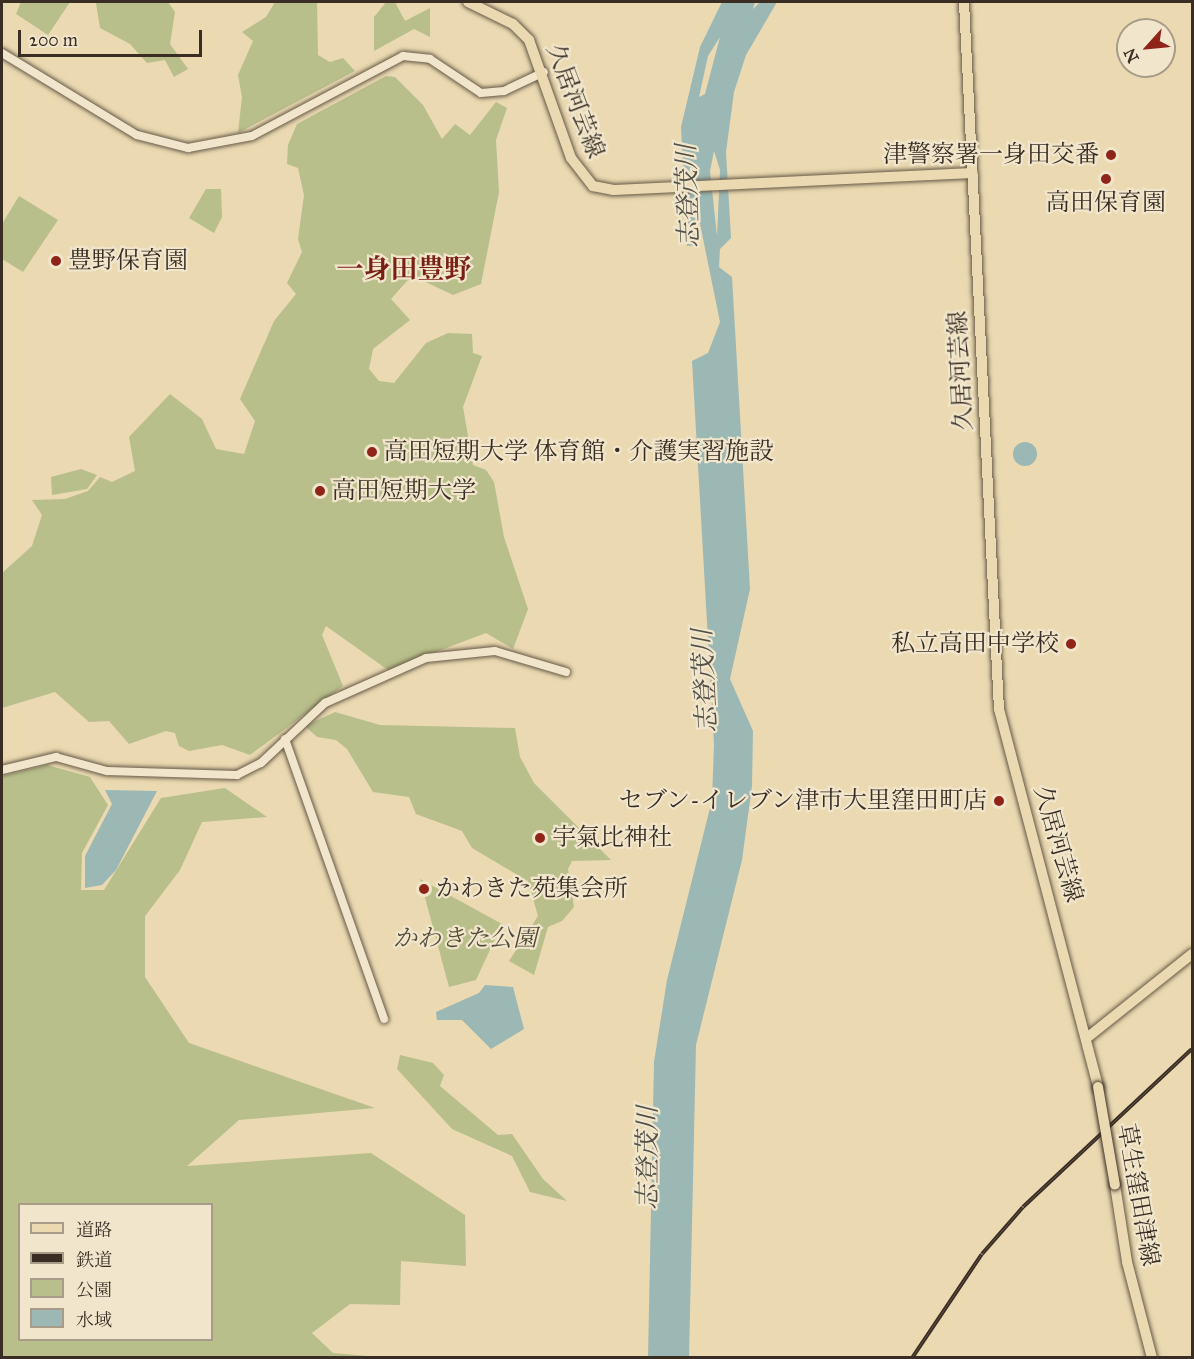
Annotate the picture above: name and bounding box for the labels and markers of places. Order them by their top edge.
place label: 津警察署一身田交番 [883,141,1099,169]
marker: 津警察署一身田交番 [1104,148,1118,162]
marker: 高田保育園 [1099,172,1113,186]
place label: 高田保育園 [1046,189,1166,217]
place label: 豊野保育園 [68,247,188,275]
marker: 豊野保育園 [49,254,63,268]
place label: 高田短期大学 体育館・介護実習施設 [384,438,773,466]
marker: 高田短期大学 体育館・介護実習施設 [365,445,379,459]
place label: 高田短期大学 [332,477,476,505]
marker: 高田短期大学 [313,484,327,498]
place label: 私立高田中学校 [891,630,1059,658]
marker: 私立高田中学校 [1064,637,1078,651]
place label: セブン-イレブン津市大里窪田町店 [617,787,987,815]
marker: セブン-イレブン津市大里窪田町店 [992,794,1006,808]
place label: 宇氣比神社 [552,824,672,852]
marker: 宇氣比神社 [533,831,547,845]
place label: かわきた苑集会所 [436,875,628,903]
marker: かわきた苑集会所 [417,882,431,896]

